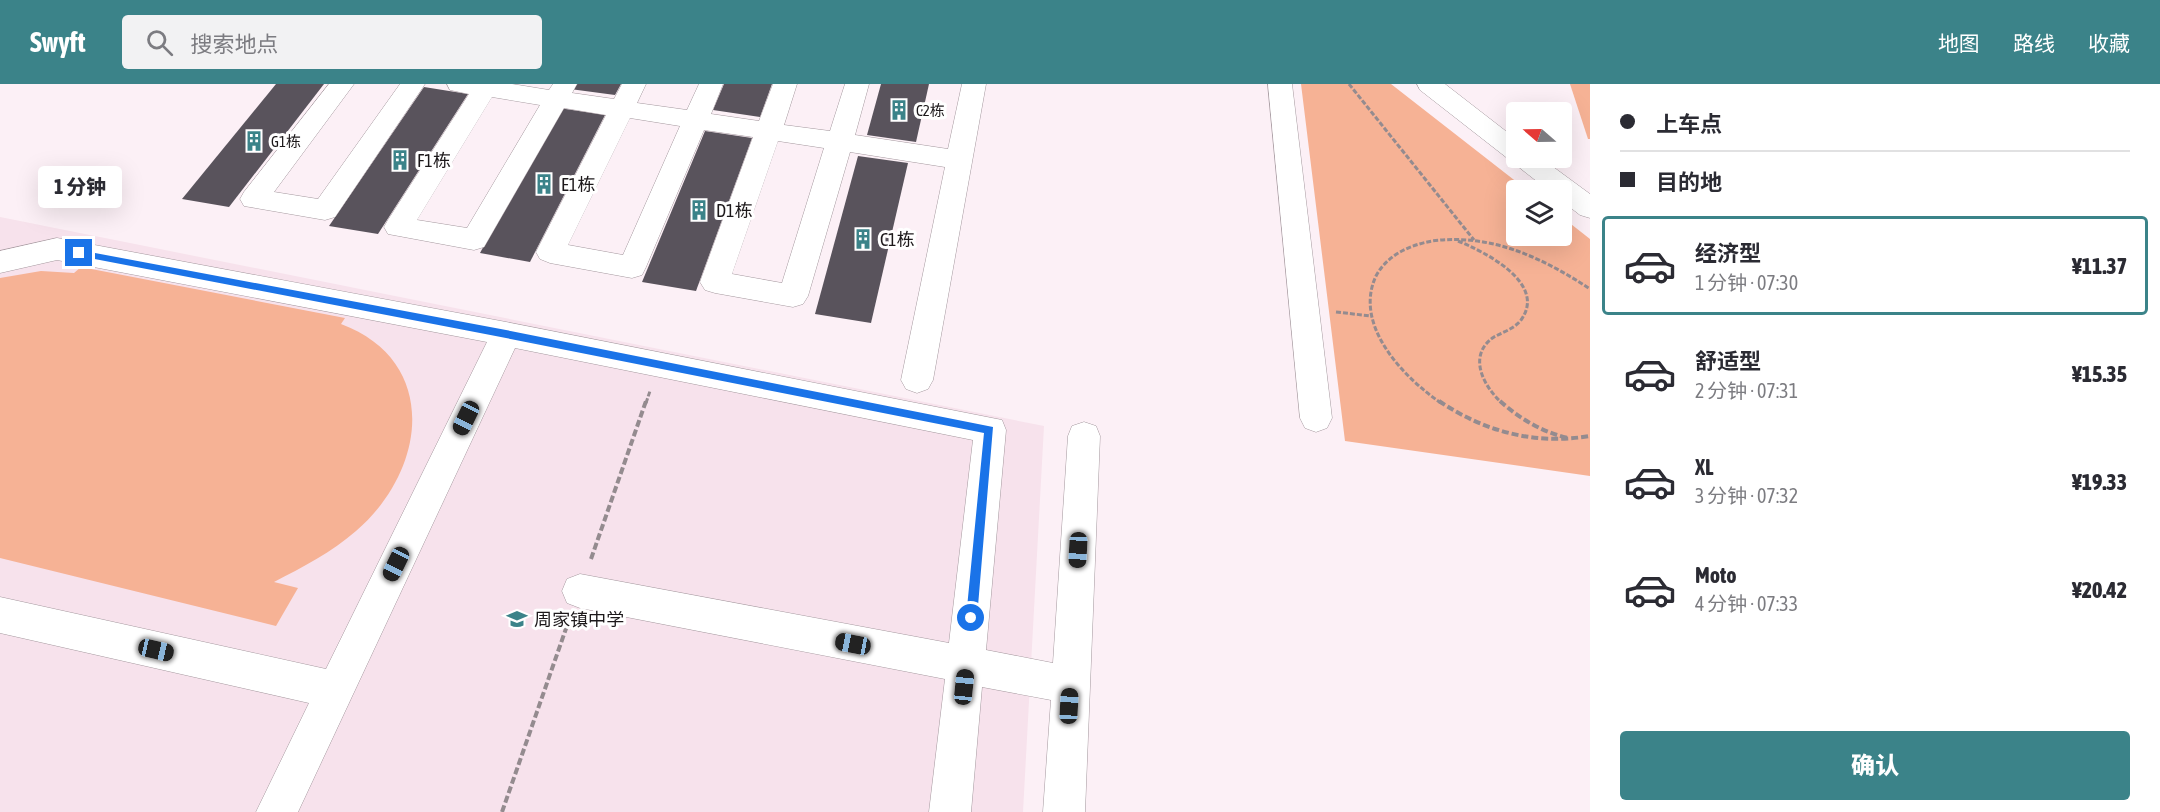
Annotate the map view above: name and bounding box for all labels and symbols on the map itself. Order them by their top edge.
building icon: C2栋 [887,98,911,122]
place label: C2栋 [916,102,945,119]
north arrow [1506,102,1572,168]
building icon: G1栋 [242,129,266,153]
place label: G1栋 [271,133,301,150]
building icon: F1栋 [388,148,412,172]
place label: F1栋 [417,150,451,171]
callout: 1 分钟 [37,166,121,208]
building icon: E1栋 [532,172,556,196]
place label: E1栋 [561,174,595,195]
building icon: D1栋 [687,198,711,222]
place label: D1栋 [716,200,753,221]
building icon: C1栋 [851,227,875,251]
place label: C1栋 [880,229,915,250]
route end [65,239,92,266]
car [450,398,482,438]
car [1068,532,1088,568]
car [380,544,412,584]
route start [957,604,984,631]
school or university icon: 周家镇中学 [505,607,529,631]
place label: 周家镇中学 [534,609,624,630]
car [834,632,872,656]
car [136,637,176,663]
car [953,668,975,706]
car [1059,688,1079,724]

